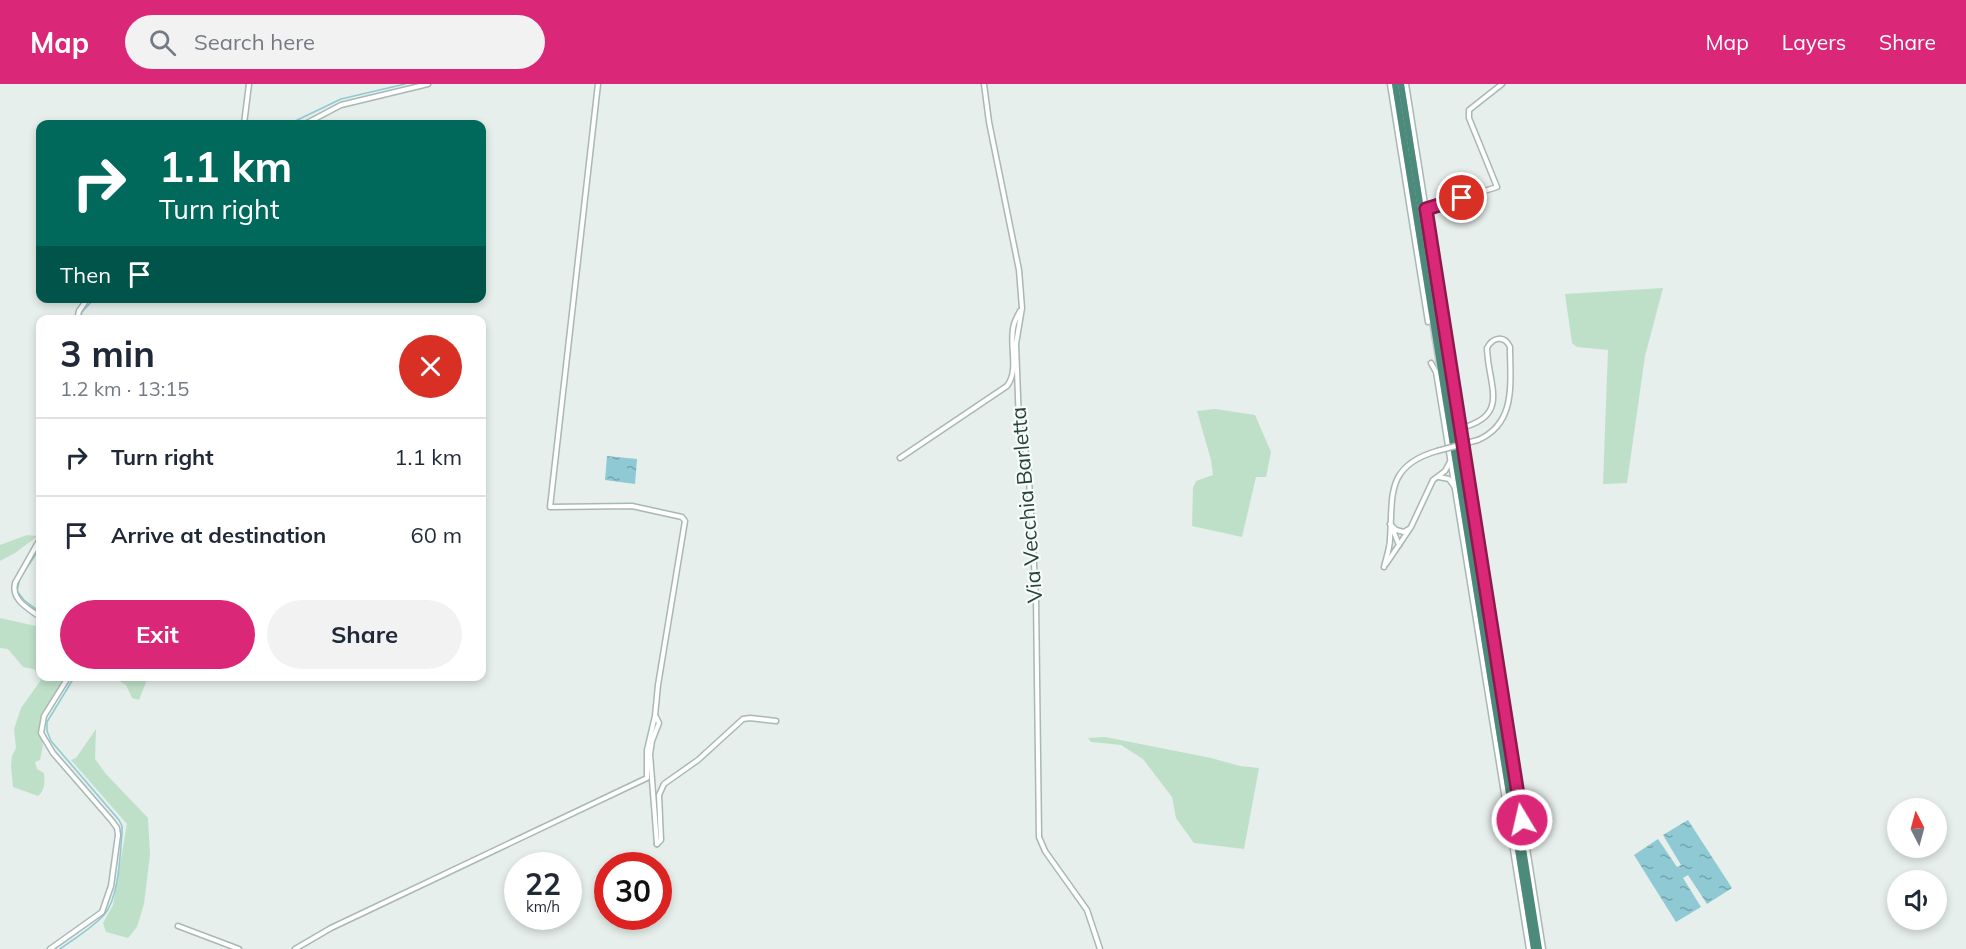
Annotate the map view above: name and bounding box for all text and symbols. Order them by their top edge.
search box [125,15,545,69]
text: Map [30,25,89,60]
icon: search [146,26,179,59]
text: Search here [194,28,315,56]
text: Map [1706,29,1749,55]
text: Layers [1782,29,1846,55]
text: Share [1879,29,1936,55]
text: 1.1 km [159,140,292,193]
icon: right [60,144,138,222]
pin [1436,172,1487,223]
icon: arrive [1445,181,1478,214]
text: Turn right [159,192,279,226]
icon: arrive [123,258,156,291]
text: Then [60,261,111,289]
text: 3 min [60,331,155,376]
button: close [399,335,462,398]
text: 1.2 km · 13:15 [60,376,189,401]
street label: Via Vecchia Barletta [1004,406,1048,604]
icon: right [60,441,93,474]
text: Turn right [111,443,214,471]
text: 1.1 km [394,443,462,471]
icon: arrive [60,519,93,552]
text: Arrive at destination [111,521,326,549]
text: 60 m [411,521,462,549]
button: Exit [60,600,255,669]
button: Share [267,600,462,669]
position arrow [1490,788,1554,852]
north arrow [1887,798,1947,858]
map controls [1887,798,1947,930]
speed limit sign: 30 [594,852,672,930]
text: 22 [525,865,561,903]
button: sound [1887,870,1947,930]
text: km/h [526,897,560,916]

